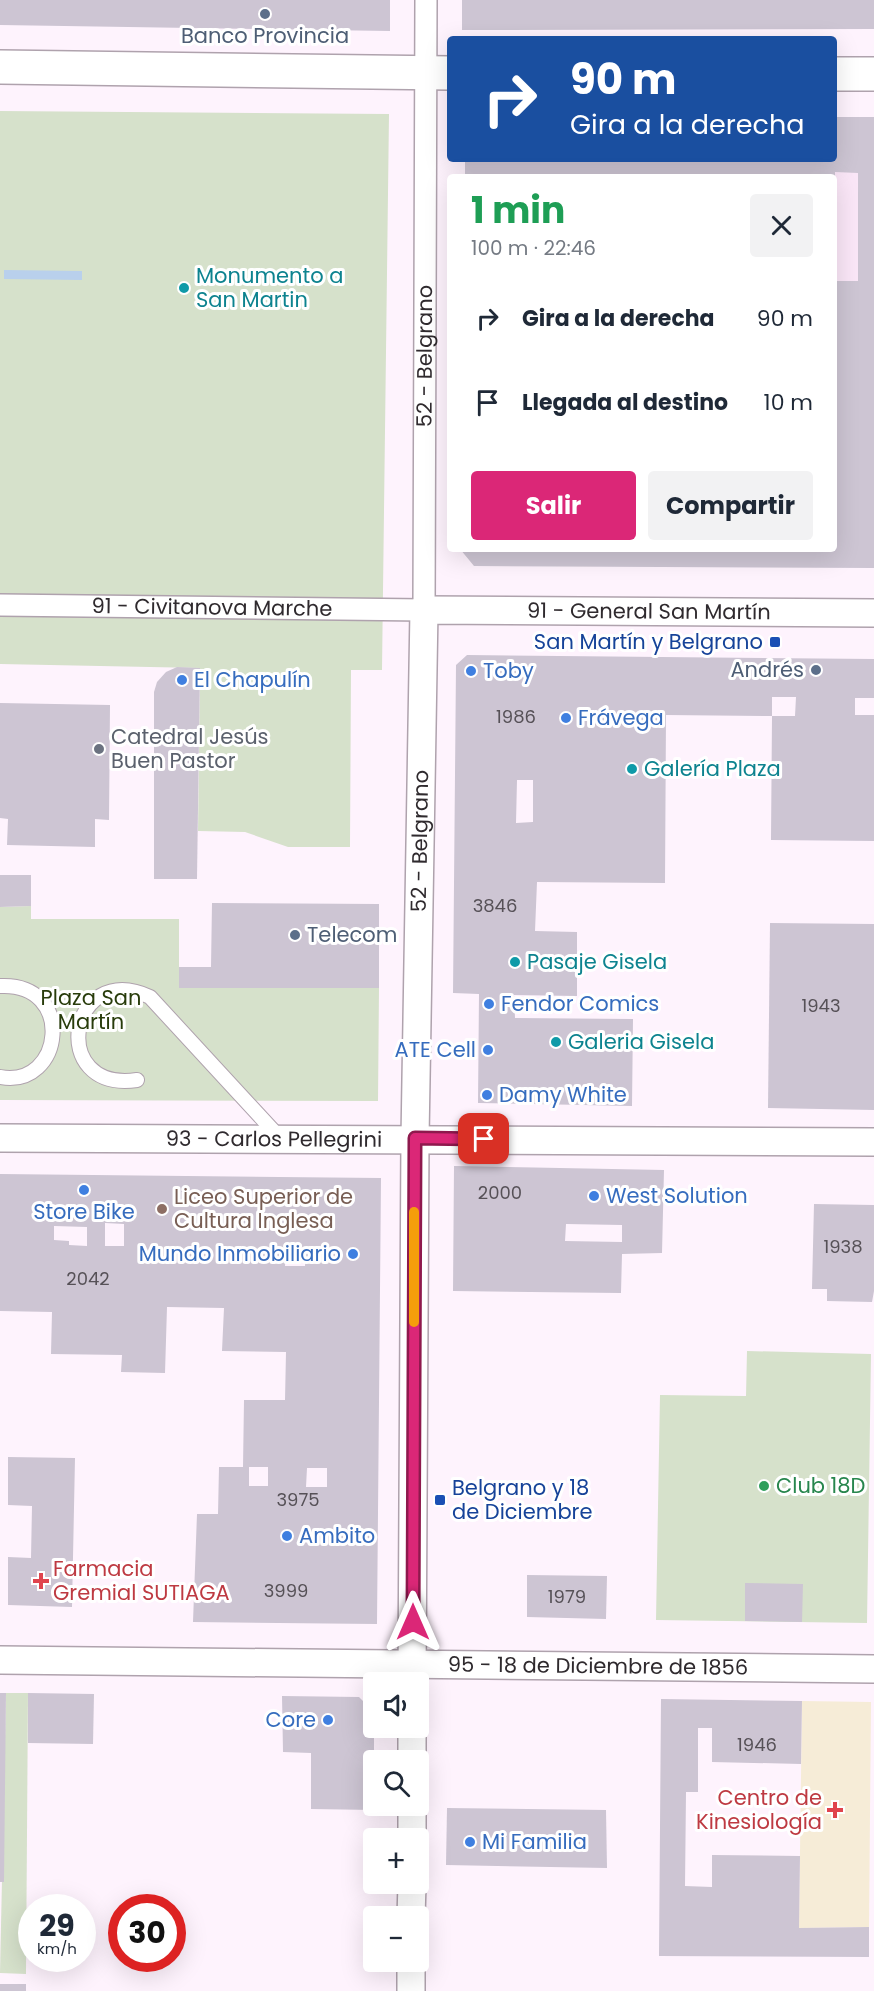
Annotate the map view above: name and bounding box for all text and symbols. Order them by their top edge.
marker: Banco Provincia [258,7,272,21]
place label: Banco Provincia [181,21,349,50]
text: 90 m [570,50,677,109]
icon: right [471,60,549,138]
text: Gira a la derecha [570,106,804,143]
text: 1 min [471,185,565,236]
button: close [750,194,813,257]
text: 100 m · 22:46 [471,234,596,262]
place label: Monumento a San Martin [196,261,343,314]
marker: Monumento a San Martin [177,281,191,295]
street label: 52 - Belgrano [410,285,439,427]
icon: right [471,302,504,335]
text: Gira a la derecha [522,303,715,334]
text: 90 m [757,303,813,334]
icon: arrive [471,386,504,419]
text: Llegada al destino [522,387,728,418]
text: 10 m [764,387,813,418]
button: Salir [471,471,636,540]
button: Compartir [648,471,813,540]
street label: 91 - Civitanova Marche [91,591,333,623]
street label: 91 - General San Martín [527,596,771,626]
place label: San Martín y Belgrano [534,627,763,656]
marker: San Martín y Belgrano [768,635,782,649]
place label: Andrés [730,655,804,684]
place label: Toby [483,656,534,685]
marker: Andrés [809,663,823,677]
marker: Toby [464,664,478,678]
place label: El Chapulín [194,665,311,694]
marker: El Chapulín [175,673,189,687]
place label: Frávega [578,703,664,732]
house number: 1986 [496,704,536,729]
marker: Frávega [559,711,573,725]
place label: Catedral Jesús Buen Pastor [111,722,269,775]
marker: Catedral Jesús Buen Pastor [92,742,106,756]
place label: Galería Plaza [644,754,781,783]
marker: Galería Plaza [625,762,639,776]
street label: 52 - Belgrano [404,770,435,912]
house number: 3846 [473,893,517,918]
place label: Telecom [307,920,397,949]
marker: Telecom [288,928,302,942]
place label: Pasaje Gisela [527,947,667,976]
marker: Pasaje Gisela [508,955,522,969]
park label: Plaza San Martín [41,983,141,1036]
place label: Fendor Comics [501,989,659,1018]
house number: 1943 [801,993,841,1018]
marker: Fendor Comics [482,997,496,1011]
place label: Galeria Gisela [568,1027,714,1056]
place label: ATE Cell [395,1035,476,1064]
marker: Galeria Gisela [549,1035,563,1049]
marker: ATE Cell [481,1043,495,1057]
place label: Damy White [499,1080,627,1109]
marker: Damy White [480,1088,494,1102]
pin [458,1113,509,1164]
icon: arrive [467,1122,500,1155]
street label: 93 - Carlos Pellegrini [166,1124,382,1154]
house number: 2000 [478,1180,522,1205]
place label: West Solution [606,1181,748,1210]
place label: Liceo Superior de Cultura Inglesa [174,1182,353,1235]
marker: Store Bike [77,1183,91,1197]
marker: West Solution [587,1189,601,1203]
place label: Store Bike [33,1197,135,1226]
marker: Liceo Superior de Cultura Inglesa [155,1202,169,1216]
house number: 1938 [823,1234,863,1259]
place label: Mundo Inmobiliario [139,1239,341,1268]
marker: Mundo Inmobiliario [346,1247,360,1261]
house number: 2042 [66,1266,110,1291]
place label: Club 18D [776,1471,865,1500]
place label: Belgrano y 18 de Diciembre [452,1473,592,1526]
marker: Club 18D [757,1479,771,1493]
house number: 3975 [276,1487,320,1512]
marker: Belgrano y 18 de Diciembre [433,1493,447,1507]
place label: Ambito [299,1521,375,1550]
marker: Ambito [280,1529,294,1543]
place label: Farmacia Gremial SUTIAGA [53,1554,230,1607]
marker: Farmacia Gremial SUTIAGA [34,1574,48,1588]
house number: 3999 [264,1578,308,1603]
house number: 1979 [548,1584,586,1609]
position arrow [381,1590,445,1654]
street label: 95 - 18 de Diciembre de 1856 [448,1650,748,1682]
map controls [363,1672,429,1972]
button: sound [363,1672,429,1738]
place label: Core [265,1705,316,1734]
marker: Core [321,1713,335,1727]
house number: 1946 [737,1732,777,1757]
button: search [363,1750,429,1816]
place label: Centro de Kinesiología [696,1783,822,1836]
marker: Centro de Kinesiología [826,1801,844,1819]
place label: Mi Familia [482,1827,587,1856]
button: + [363,1828,429,1894]
marker: Mi Familia [463,1835,477,1849]
speed limit sign: 30 [108,1894,186,1972]
text: 29 [39,1904,75,1947]
button: − [363,1906,429,1972]
text: km/h [37,1938,77,1959]

